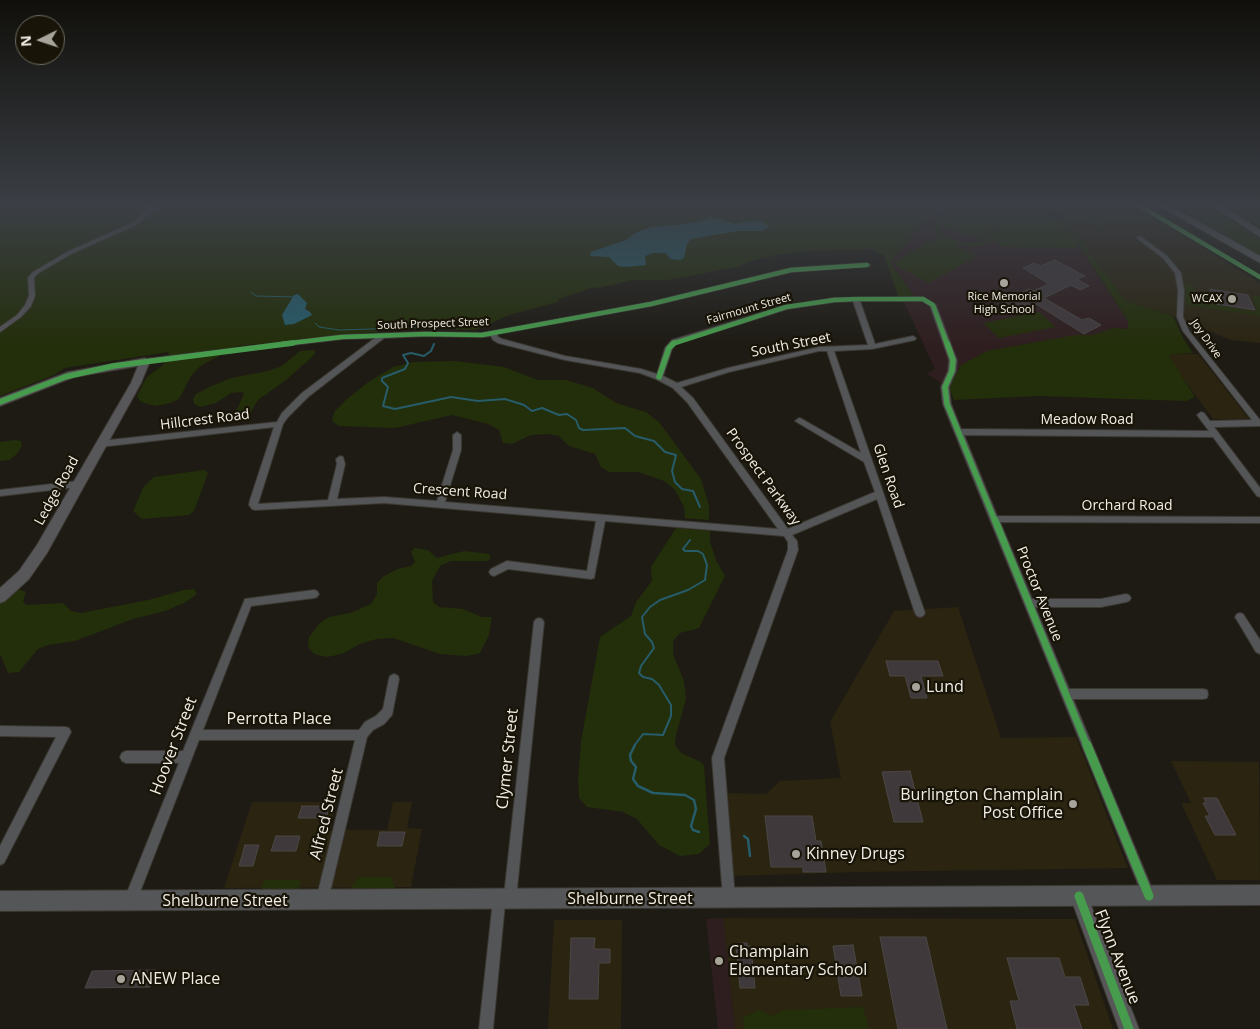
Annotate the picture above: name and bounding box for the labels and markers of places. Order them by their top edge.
marker: Rice Memorial High School [998,277,1010,289]
place label: Rice Memorial High School [968,290,1040,316]
place label: WCAX [1192,292,1222,306]
marker: WCAX [1226,293,1238,305]
place label: Lund [926,677,964,697]
marker: Lund [910,681,922,693]
place label: Burlington Champlain Post Office [900,785,1063,823]
marker: Burlington Champlain Post Office [1067,798,1079,810]
place label: Kinney Drugs [806,844,905,864]
marker: Kinney Drugs [790,848,802,860]
place label: Champlain Elementary School [729,942,867,980]
marker: Champlain Elementary School [713,955,725,967]
place label: ANEW Place [131,969,220,989]
marker: ANEW Place [115,973,127,985]

